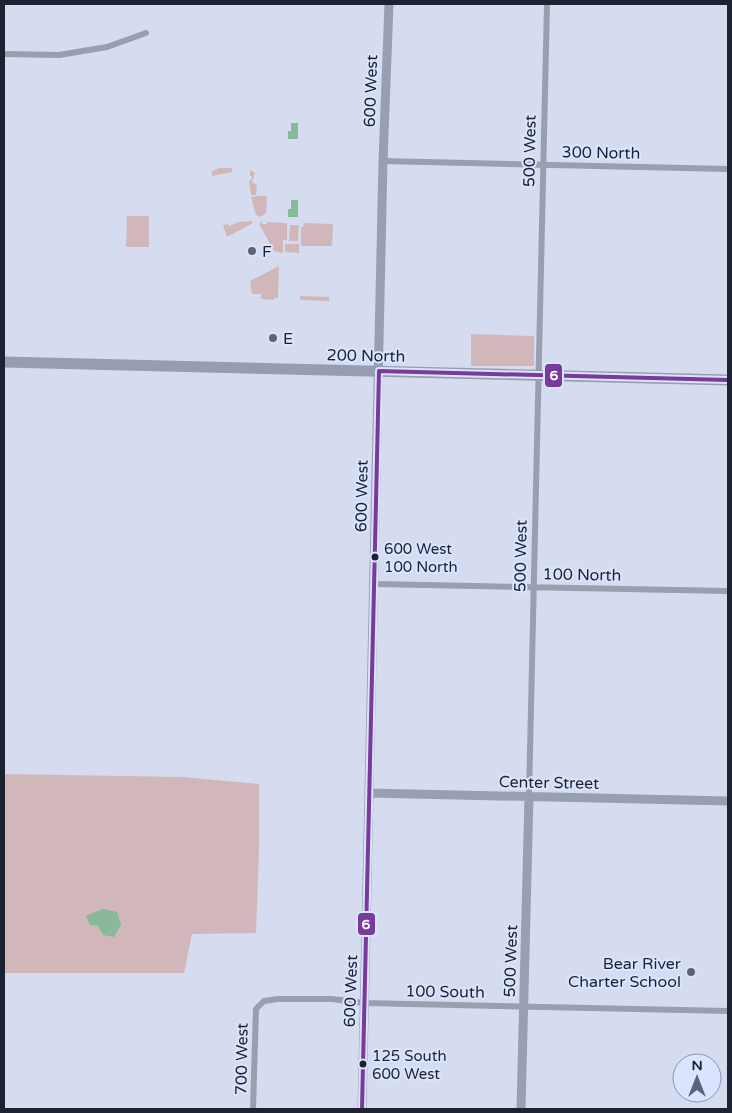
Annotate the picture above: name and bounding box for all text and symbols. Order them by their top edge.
street label: 600 West [360,54,382,128]
street label: 500 West [519,115,541,187]
street label: 300 North [561,142,640,164]
place label: F [262,242,272,262]
marker: F [246,245,258,257]
place label: E [283,329,293,349]
marker: E [267,332,279,344]
street label: 200 North [326,345,405,367]
line badge: 6 [544,363,563,388]
text: 6 [550,367,559,384]
street label: 600 West [351,460,373,532]
street label: 500 West [510,520,532,592]
place label: 600 West 100 North [384,540,458,576]
marker: 600 West 100 North [370,552,380,562]
street label: 100 North [542,564,621,586]
street label: Center Street [499,772,599,794]
line badge: 6 [357,912,376,936]
text: 6 [362,916,371,933]
street label: 500 West [500,924,522,998]
street label: 600 West [340,954,362,1028]
place label: Bear River Charter School [568,954,682,992]
marker: Bear River Charter School [685,966,697,978]
street label: 100 South [405,981,485,1003]
street label: 700 West [231,1023,253,1095]
place label: 125 South 600 West [372,1047,447,1083]
north arrow [672,1053,722,1103]
text: N [691,1057,703,1074]
marker: 125 South 600 West [358,1059,368,1069]

